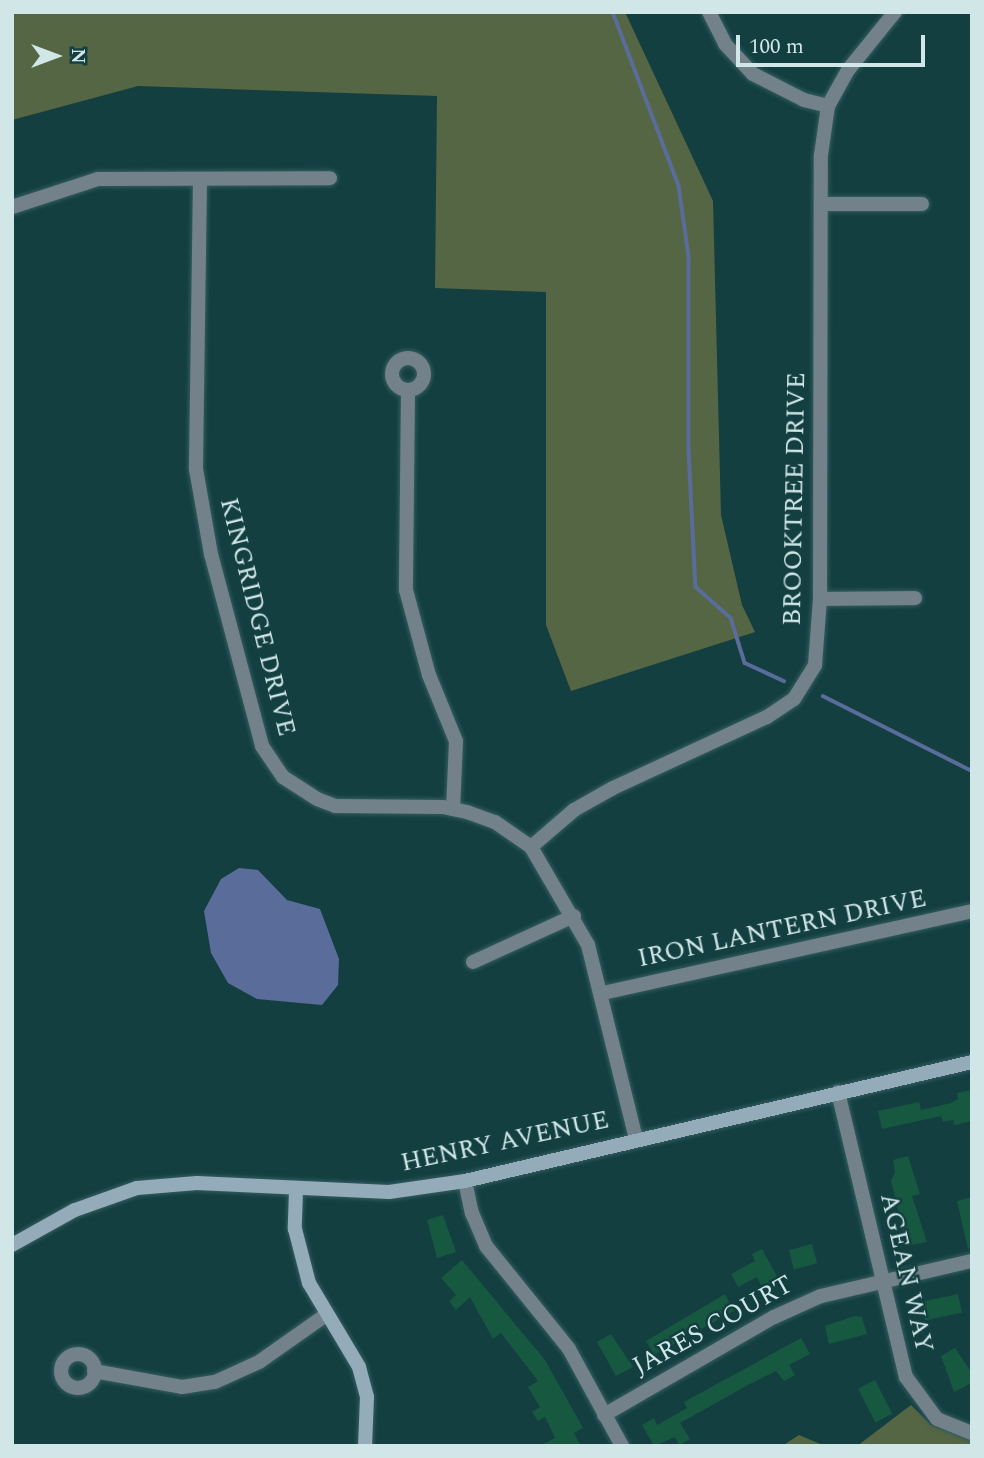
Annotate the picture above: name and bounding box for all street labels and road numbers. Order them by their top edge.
street label: BROOKTREE DRIVE [777,372,813,626]
street label: KINGRIDGE DRIVE [212,495,302,739]
street label: IRON LANTERN DRIVE [635,883,929,975]
street label: HENRY AVENUE [398,1105,612,1179]
street label: AGEAN WAY [872,1190,940,1356]
street label: JARES COURT [628,1269,798,1383]

